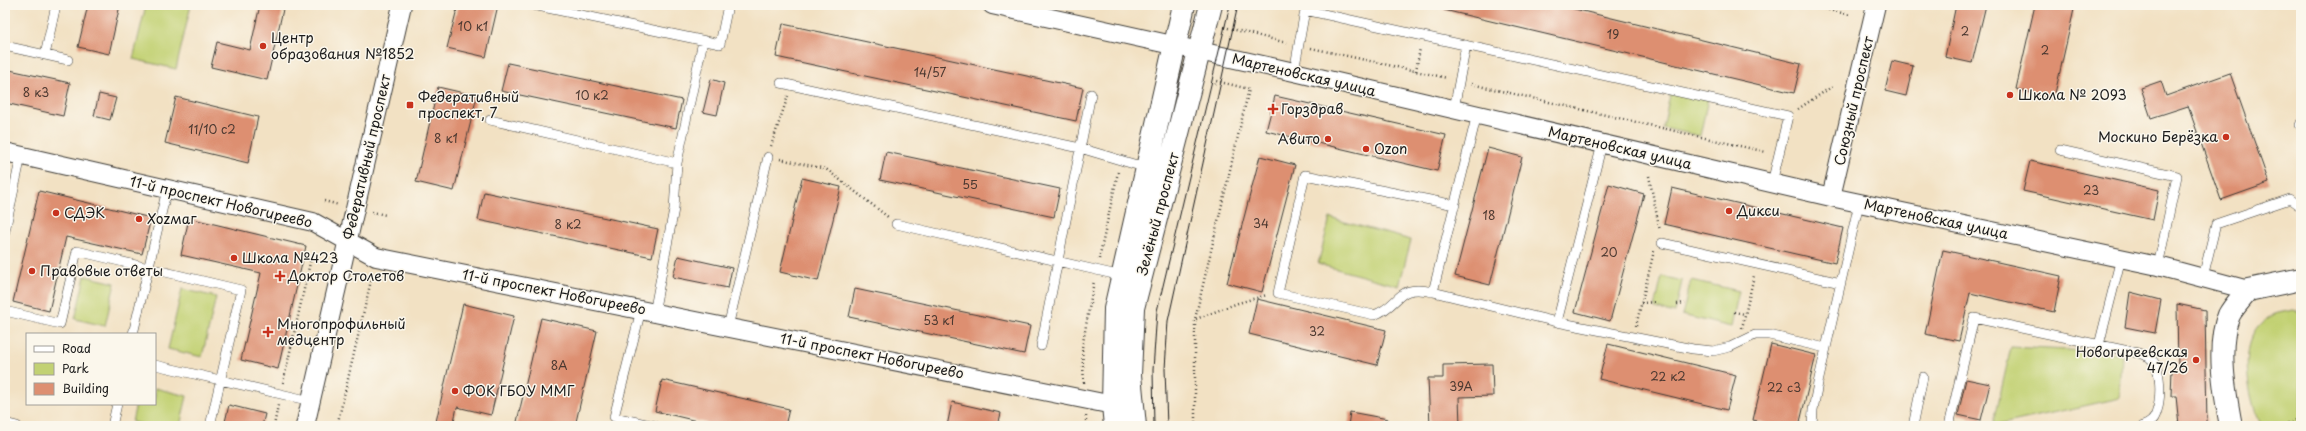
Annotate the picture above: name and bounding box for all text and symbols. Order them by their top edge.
house number: 10 к1 [458,17,488,35]
house number: 2 [1961,22,1969,40]
house number: 19 [1607,25,1619,43]
place label: Центр образования №1852 [271,27,414,64]
street label: Союзный проспект [1828,34,1879,168]
marker: Центр образования №1852 [258,41,268,51]
house number: 2 [2041,41,2049,59]
street label: Мартеновская улица [1230,48,1378,101]
house number: 14/57 [914,63,946,81]
street label: Федеративный проспект [337,72,396,242]
house number: 8 к3 [23,83,49,101]
place label: Школа № 2093 [2018,84,2127,105]
place label: Федеративный проспект, 7 [418,86,519,123]
house number: 10 к2 [575,86,609,104]
marker: Школа № 2093 [2005,90,2015,100]
place label: Горздрав [1281,98,1343,119]
marker: Федеративный проспект, 7 [405,100,415,110]
marker: Горздрав [1268,104,1278,114]
house number: 11/10 с2 [188,120,236,138]
street label: Мартеновская улица [1546,121,1694,174]
place label: Москино Берёзка [2098,126,2218,147]
place label: Авито [1278,128,1320,149]
house number: 8 к1 [434,129,458,147]
marker: Москино Берёзка [2221,132,2231,142]
marker: Авито [1323,134,1333,144]
place label: Ozon [1374,138,1407,159]
marker: Ozon [1361,144,1371,154]
street label: Зелёный проспект [1131,150,1184,278]
street label: 11-й проспект Новогиреево [128,170,315,233]
house number: 55 [962,175,978,193]
house number: 23 [2083,181,2099,199]
street label: Мартеновская улица [1862,193,2010,244]
place label: Дикси [1736,200,1780,221]
place label: СДЭК [64,202,105,223]
house number: 18 [1483,206,1495,224]
marker: Дикси [1724,206,1734,216]
marker: СДЭК [51,208,61,218]
place label: Хоzмаг [147,208,197,229]
marker: Хоzмаг [134,214,144,224]
house number: 34 [1253,214,1269,232]
house number: 8 к2 [554,215,582,233]
house number: 20 [1600,243,1618,261]
place label: Школа №423 [242,247,338,268]
marker: Школа №423 [229,253,239,263]
place label: Правовые ответы [40,260,163,281]
street label: 11-й проспект Новогиреево [460,263,648,320]
place label: Доктор Столетов [287,265,404,286]
marker: Правовые ответы [27,266,37,276]
marker: Доктор Столетов [275,271,285,281]
house number: 53 к1 [923,311,955,329]
place label: Многопрофильный медцентр [277,313,406,350]
house number: 32 [1309,322,1325,340]
marker: Многопрофильный медцентр [262,326,274,338]
street label: 11-й проспект Новогиреево [778,327,966,384]
legend [26,333,156,405]
text: Road [62,339,91,357]
place label: Новогиреевская 47/26 [2076,341,2188,378]
marker: Новогиреевская 47/26 [2191,355,2201,365]
house number: 8А [551,356,567,374]
text: Park [62,359,89,377]
house number: 22 к2 [1650,367,1686,385]
house number: 39А [1449,377,1473,395]
house number: 22 с3 [1767,378,1801,396]
text: Building [62,379,109,397]
place label: ФОК ГБОУ ММГ [463,380,575,401]
marker: ФОК ГБОУ ММГ [450,386,460,396]

